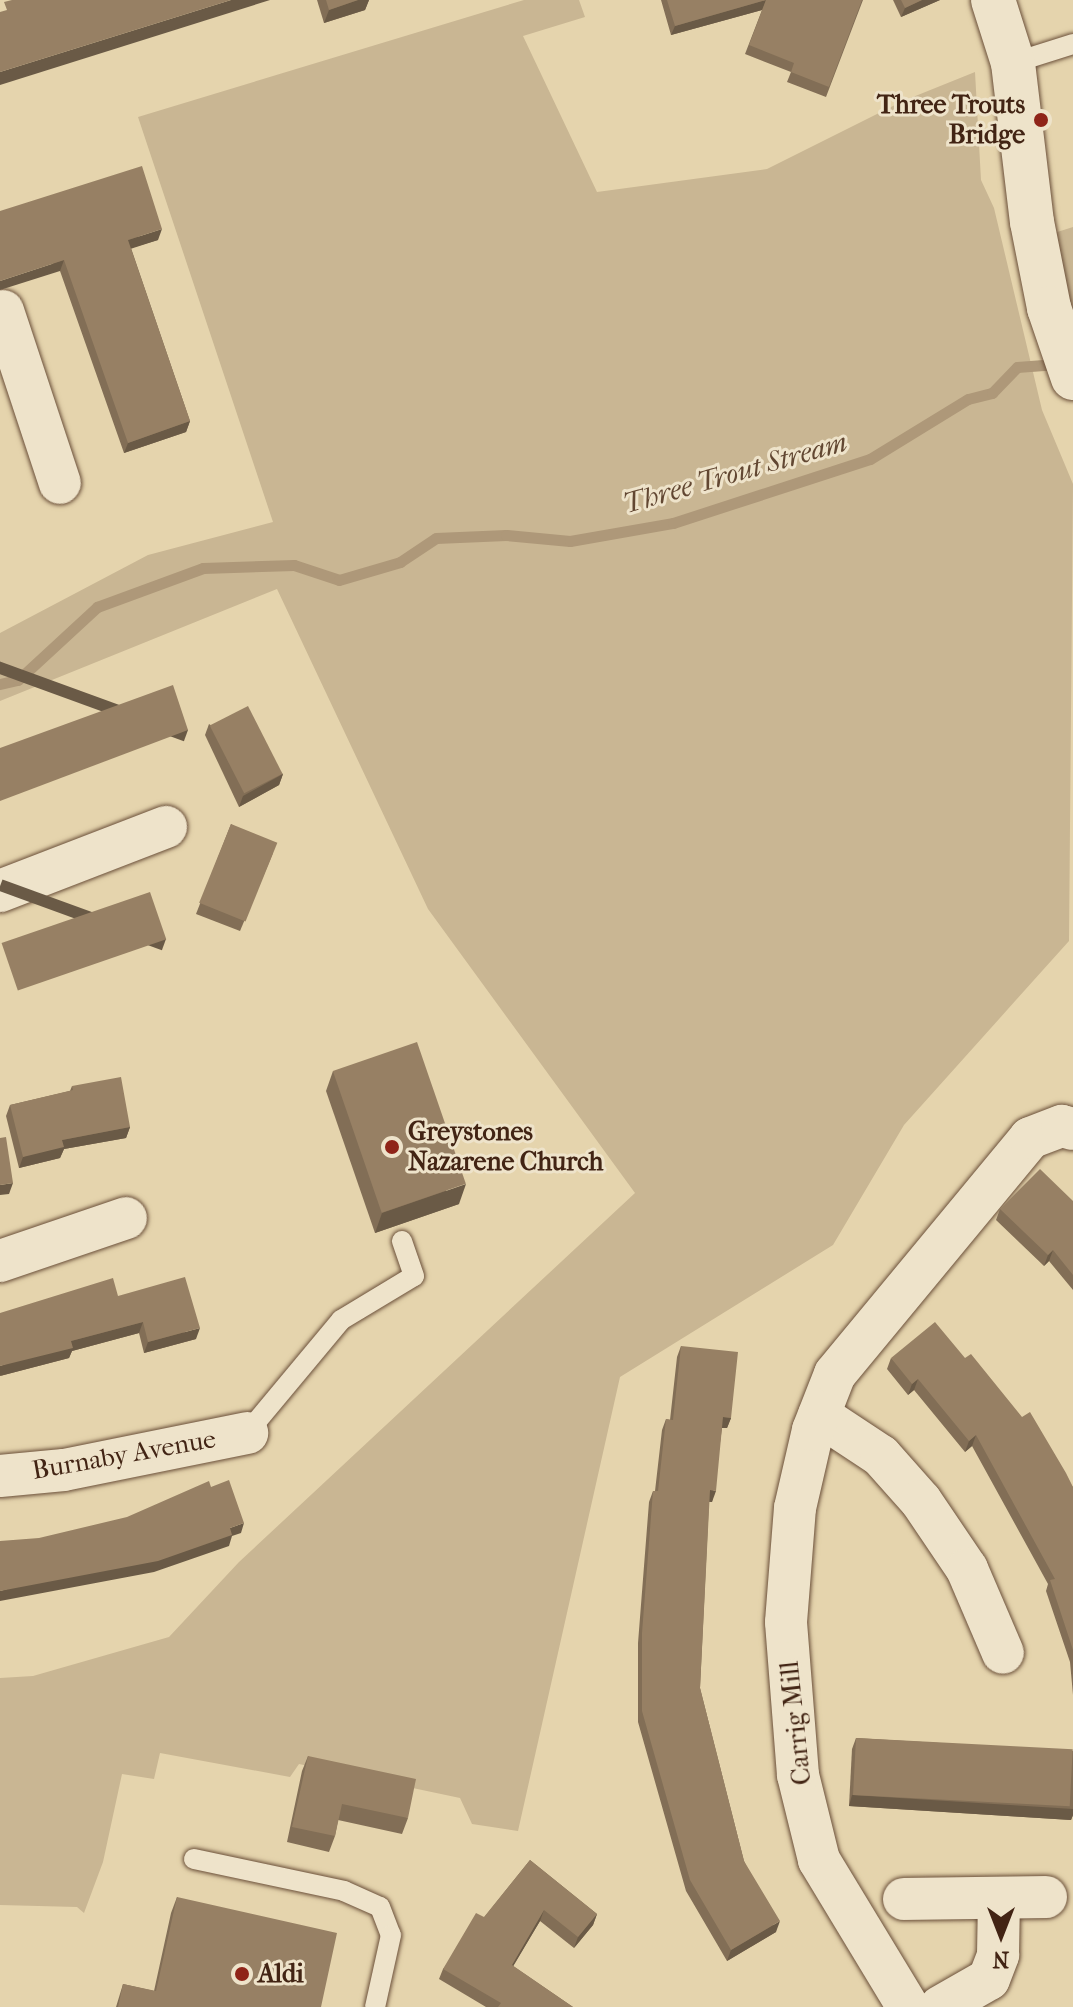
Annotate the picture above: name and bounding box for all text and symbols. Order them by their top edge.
place label: Three Trouts Bridge [877,89,1025,150]
marker: Three Trouts Bridge [1032,111,1050,129]
water label: Three Trout Stream [619,425,851,521]
place label: Greystones Nazarene Church [408,1116,603,1178]
marker: Greystones Nazarene Church [383,1138,401,1156]
street label: Burnaby Avenue [30,1423,218,1487]
street label: Carrig Mill [774,1659,818,1787]
north arrow [961,1895,1041,1975]
text: N [993,1946,1009,1972]
place label: Aldi [258,1958,304,1990]
marker: Aldi [233,1965,251,1983]

